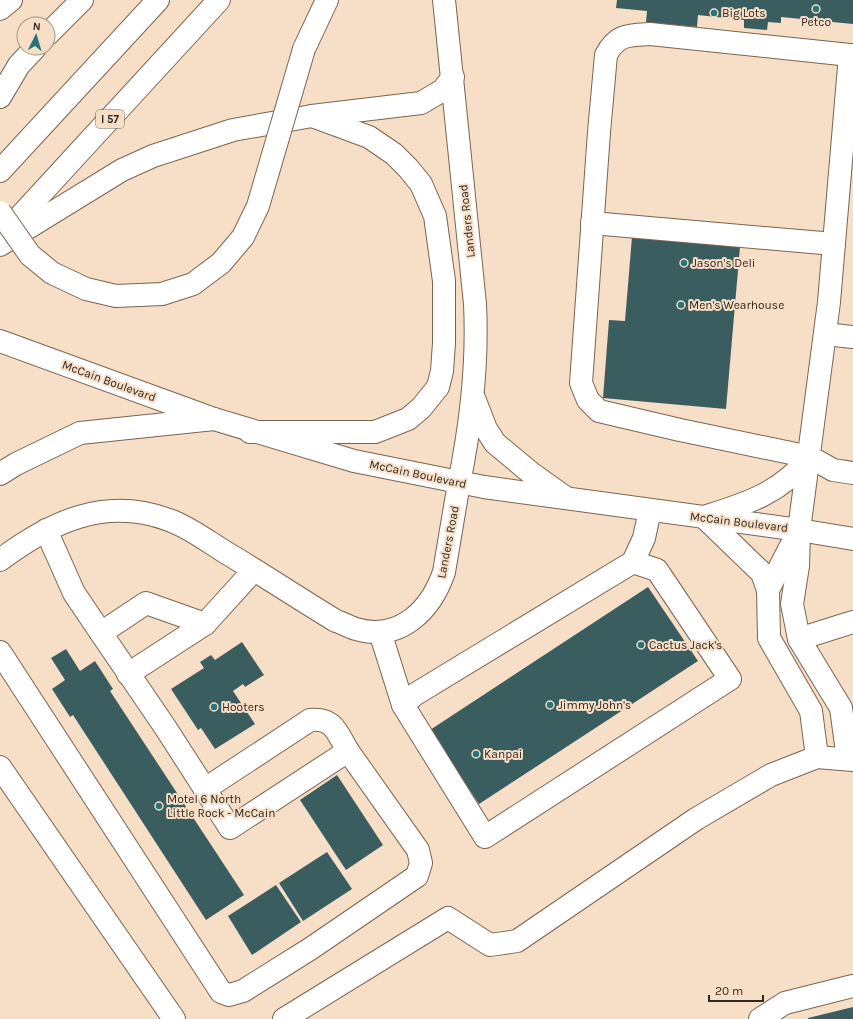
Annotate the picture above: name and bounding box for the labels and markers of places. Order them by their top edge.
marker: Petco [811,4,821,14]
place label: Big Lots [722,6,766,20]
marker: Big Lots [709,8,719,18]
place label: Petco [801,15,831,29]
place label: Jason's Deli [692,256,755,270]
marker: Jason's Deli [679,258,689,268]
place label: Men's Wearhouse [689,298,784,312]
marker: Men's Wearhouse [676,300,686,310]
place label: Cactus Jack's [649,638,722,652]
marker: Cactus Jack's [636,640,646,650]
place label: Jimmy John's [558,698,631,712]
place label: Hooters [222,700,264,714]
marker: Jimmy John's [545,700,555,710]
marker: Hooters [209,702,219,712]
place label: Kanpai [484,747,522,761]
marker: Kanpai [471,749,481,759]
place label: Motel 6 North Little Rock - McCain [167,792,275,820]
marker: Motel 6 North Little Rock - McCain [154,801,164,811]

